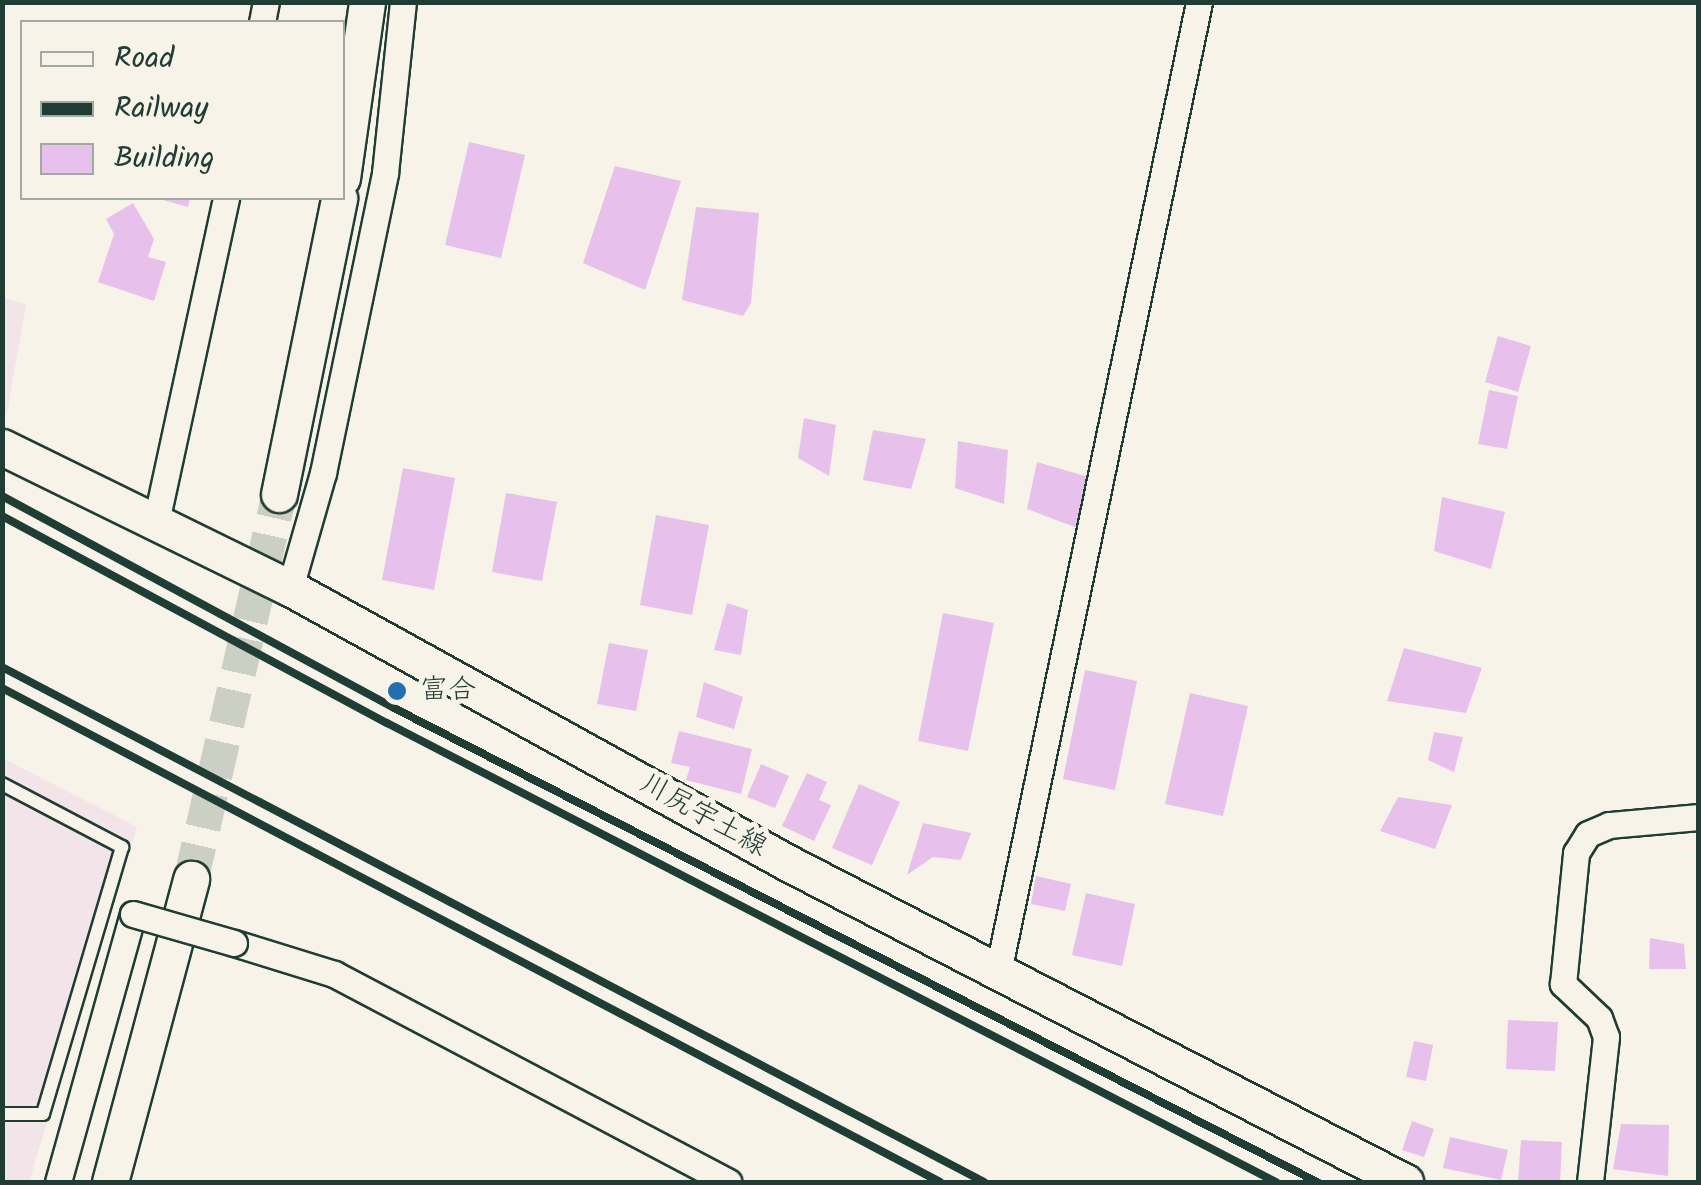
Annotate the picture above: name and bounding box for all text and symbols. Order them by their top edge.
legend [20,20,345,200]
text: Road [114,35,174,83]
text: Railway [114,85,208,133]
text: Building [114,135,214,183]
place label: 富合 [420,674,476,708]
marker: 富合 [384,678,410,704]
street label: 川尻宇土線 [634,767,772,865]

